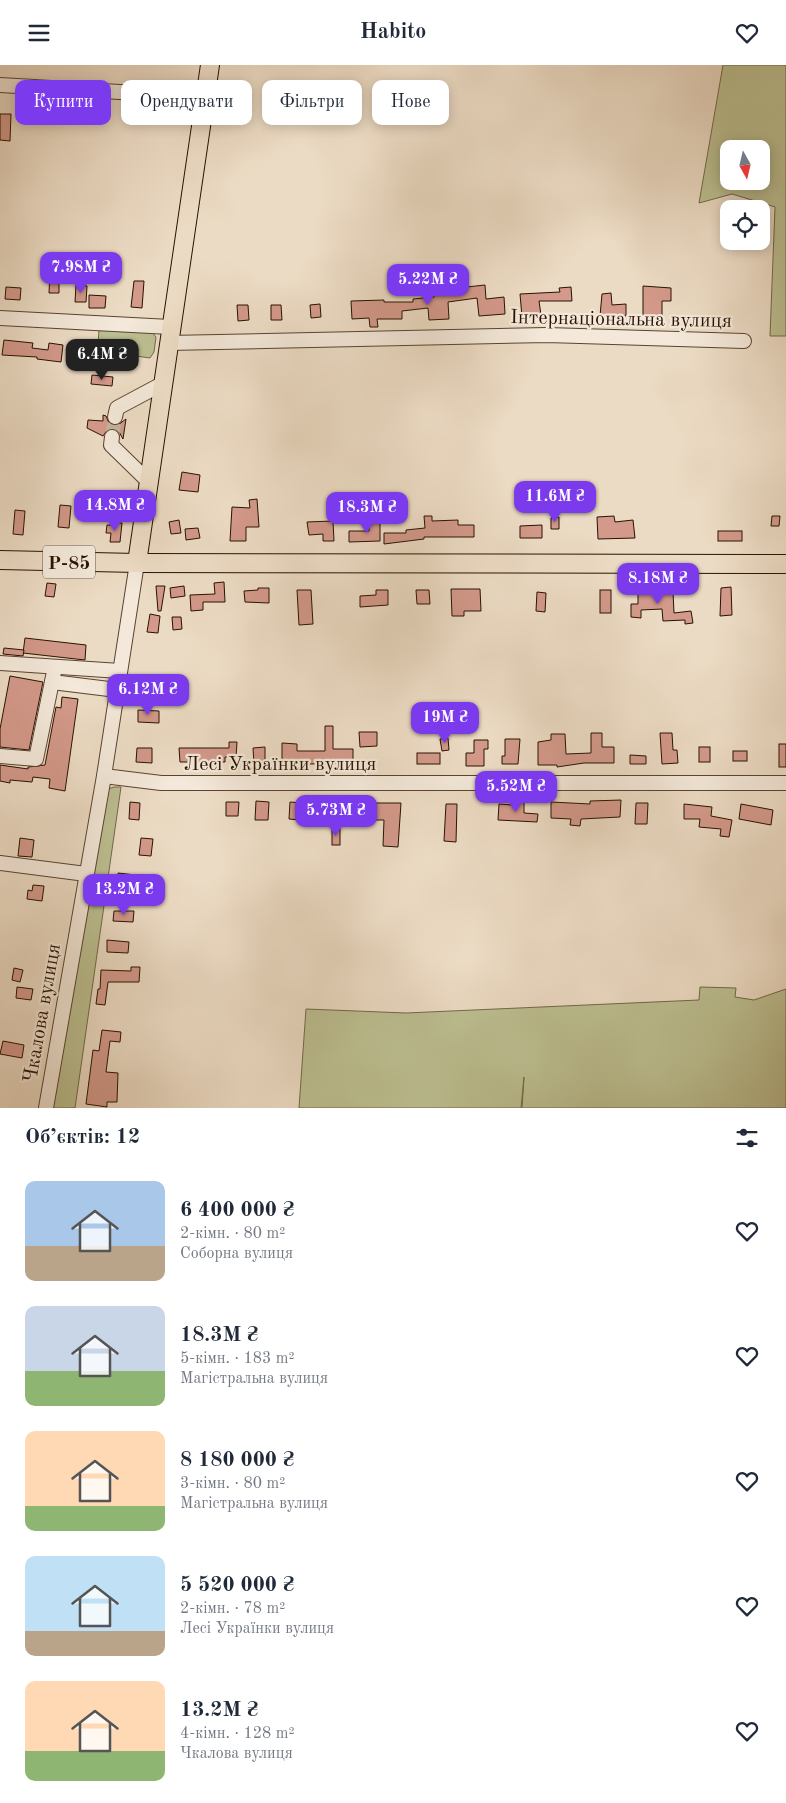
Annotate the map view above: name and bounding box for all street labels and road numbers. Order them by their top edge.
street label: Інтернаціональна вулиця [510,308,732,332]
road number: Р-85 [43,546,95,579]
street label: Лесі Українки вулиця [184,755,376,775]
street label: Чкалова вулиця [21,942,65,1084]

